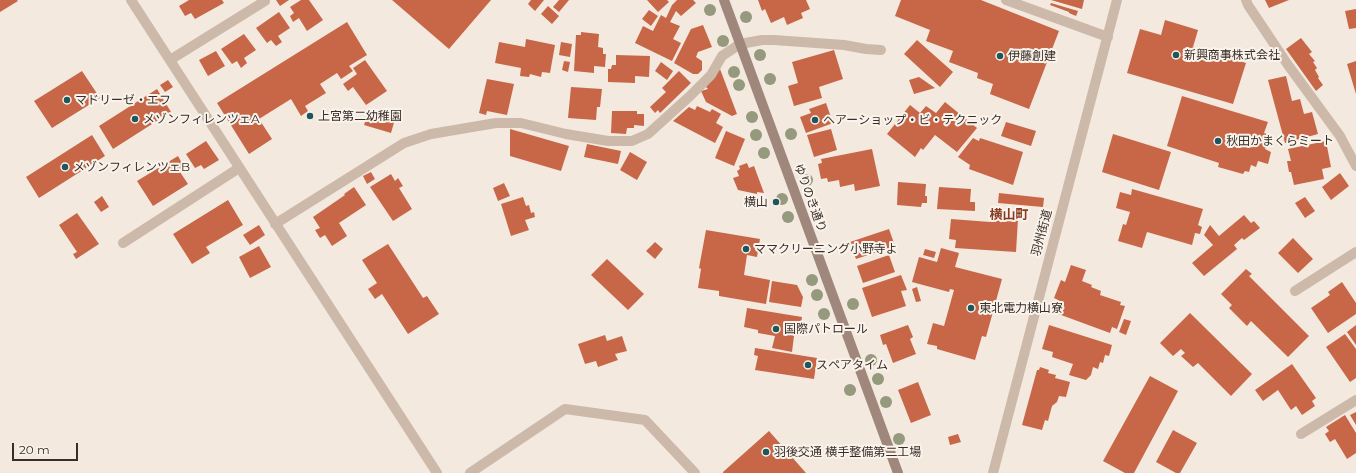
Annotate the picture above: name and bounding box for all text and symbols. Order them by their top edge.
place label: 新興商事株式会社 [1184,48,1280,62]
place label: 伊藤創建 [1008,49,1056,63]
marker: 新興商事株式会社 [1171,50,1181,60]
marker: 伊藤創建 [995,51,1005,61]
place label: マドリーゼ・エフ [75,93,171,107]
marker: マドリーゼ・エフ [62,95,72,105]
place label: 上宮第二幼稚園 [318,109,402,123]
marker: 上宮第二幼稚園 [305,111,315,121]
place label: メゾンフィレンツェA [143,112,260,126]
place label: ヘアーショップ・ビ・テクニック [823,113,1002,127]
marker: メゾンフィレンツェA [130,114,140,124]
marker: ヘアーショップ・ビ・テクニック [810,115,820,125]
place label: 秋田かまくらミート [1226,134,1334,148]
marker: 秋田かまくらミート [1213,136,1223,146]
place label: メゾンフィレンツェB [73,160,190,174]
marker: メゾンフィレンツェB [60,162,70,172]
street label: ゆりのき通り [791,162,829,234]
place label: 横山 [744,195,768,209]
marker: 横山 [771,197,781,207]
district label: 横山町 [990,207,1028,223]
street label: 羽州街道 [1029,208,1055,258]
place label: ママクリーニング小野寺よ [754,242,898,256]
marker: ママクリーニング小野寺よ [741,244,751,254]
place label: 東北電力横山寮 [979,301,1063,315]
marker: 東北電力横山寮 [966,303,976,313]
place label: 国際パトロール [784,322,868,336]
marker: 国際パトロール [771,324,781,334]
place label: スペアタイム [816,358,888,372]
marker: スペアタイム [803,360,813,370]
scale bar [14,435,80,461]
text: 20 m [19,442,50,457]
place label: 羽後交通 横手整備第二工場 [774,445,921,459]
marker: 羽後交通 横手整備第二工場 [761,447,771,457]

